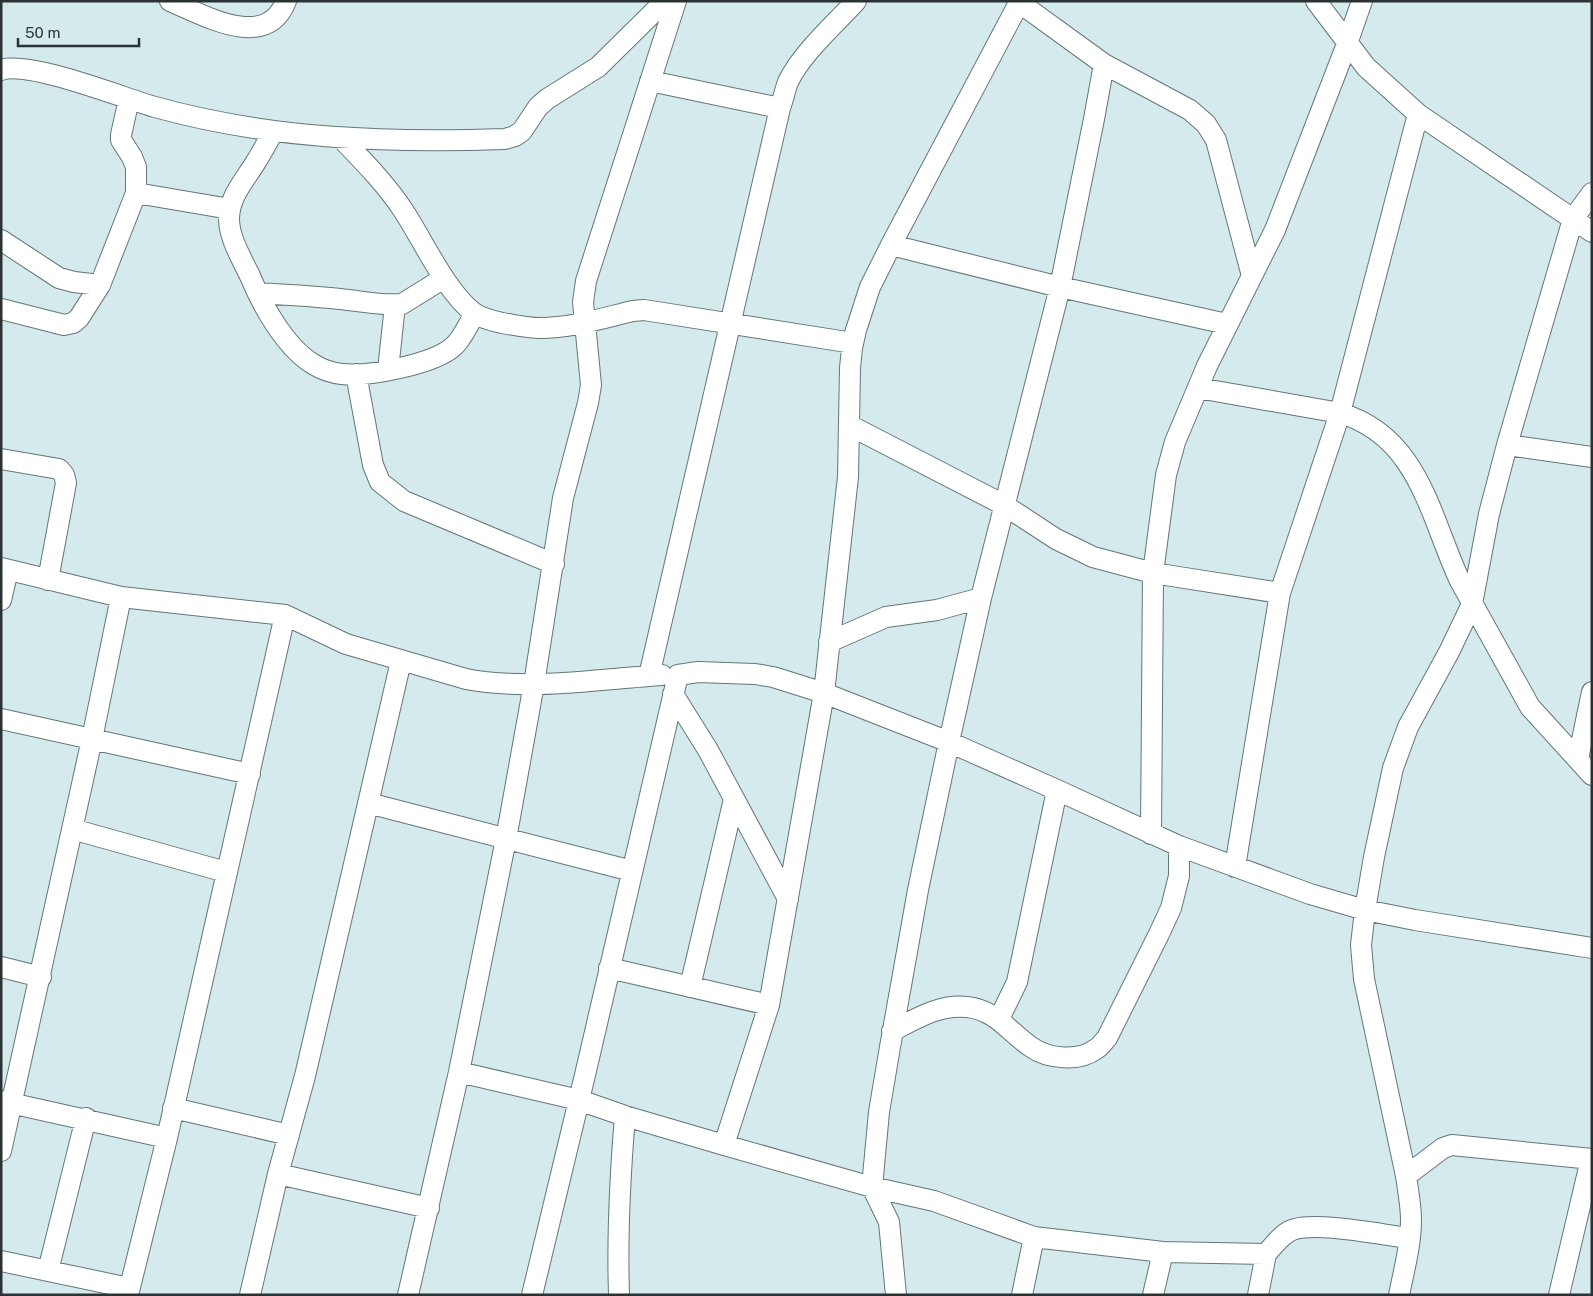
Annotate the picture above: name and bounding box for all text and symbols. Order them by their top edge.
scale bar [18,15,139,47]
text: 50 m [25,24,60,41]

